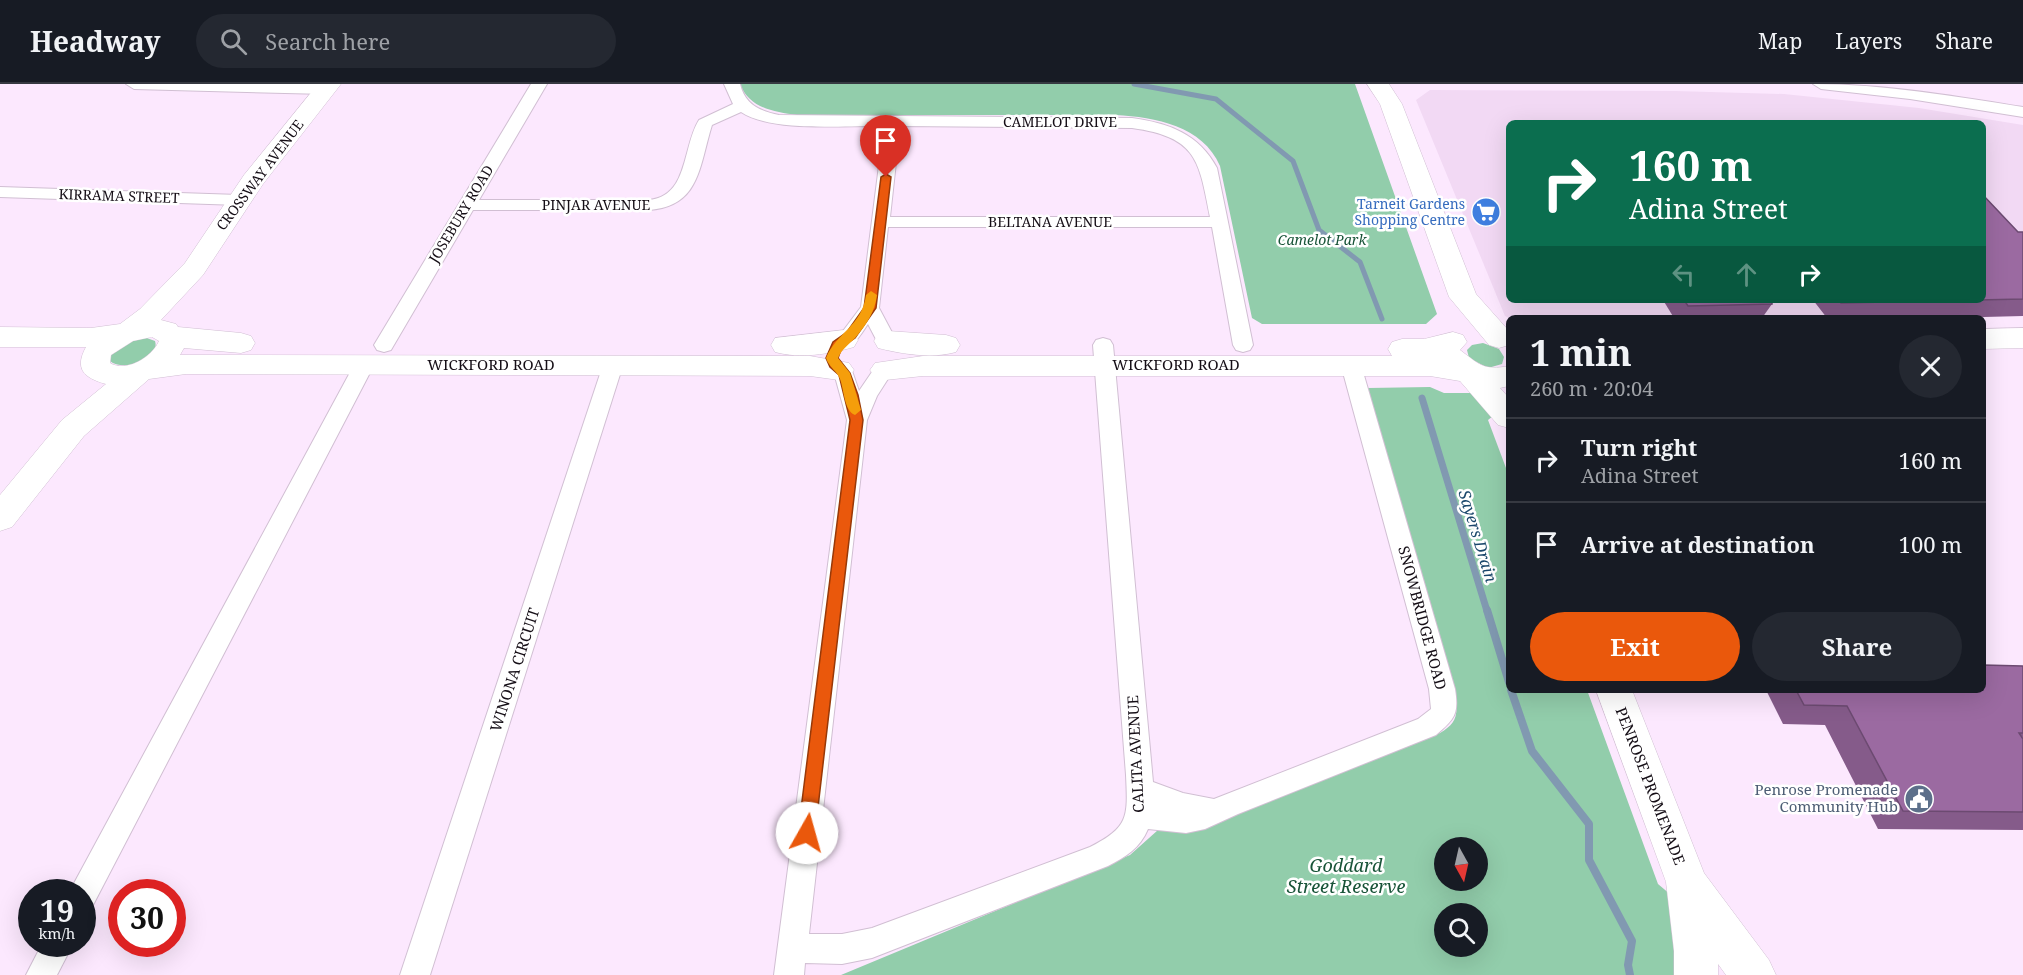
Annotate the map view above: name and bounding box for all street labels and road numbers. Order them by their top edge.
street label: CAMELOT DRIVE [1003,112,1117,131]
street label: CROSSWAY AVENUE [212,115,308,234]
street label: JOSEBURY ROAD [423,161,497,267]
street label: KIRRAMA STREET [58,184,180,207]
street label: PINJAR AVENUE [542,195,650,214]
street label: BELTANA AVENUE [988,212,1112,231]
street label: WICKFORD ROAD [427,354,555,374]
street label: WICKFORD ROAD [1112,354,1240,374]
street label: SNOWBRIDGE ROAD [1394,544,1452,692]
street label: WINONA CIRCUIT [485,605,543,734]
street label: CALITA AVENUE [1122,695,1148,813]
street label: PENROSE PROMENADE [1612,704,1690,867]

